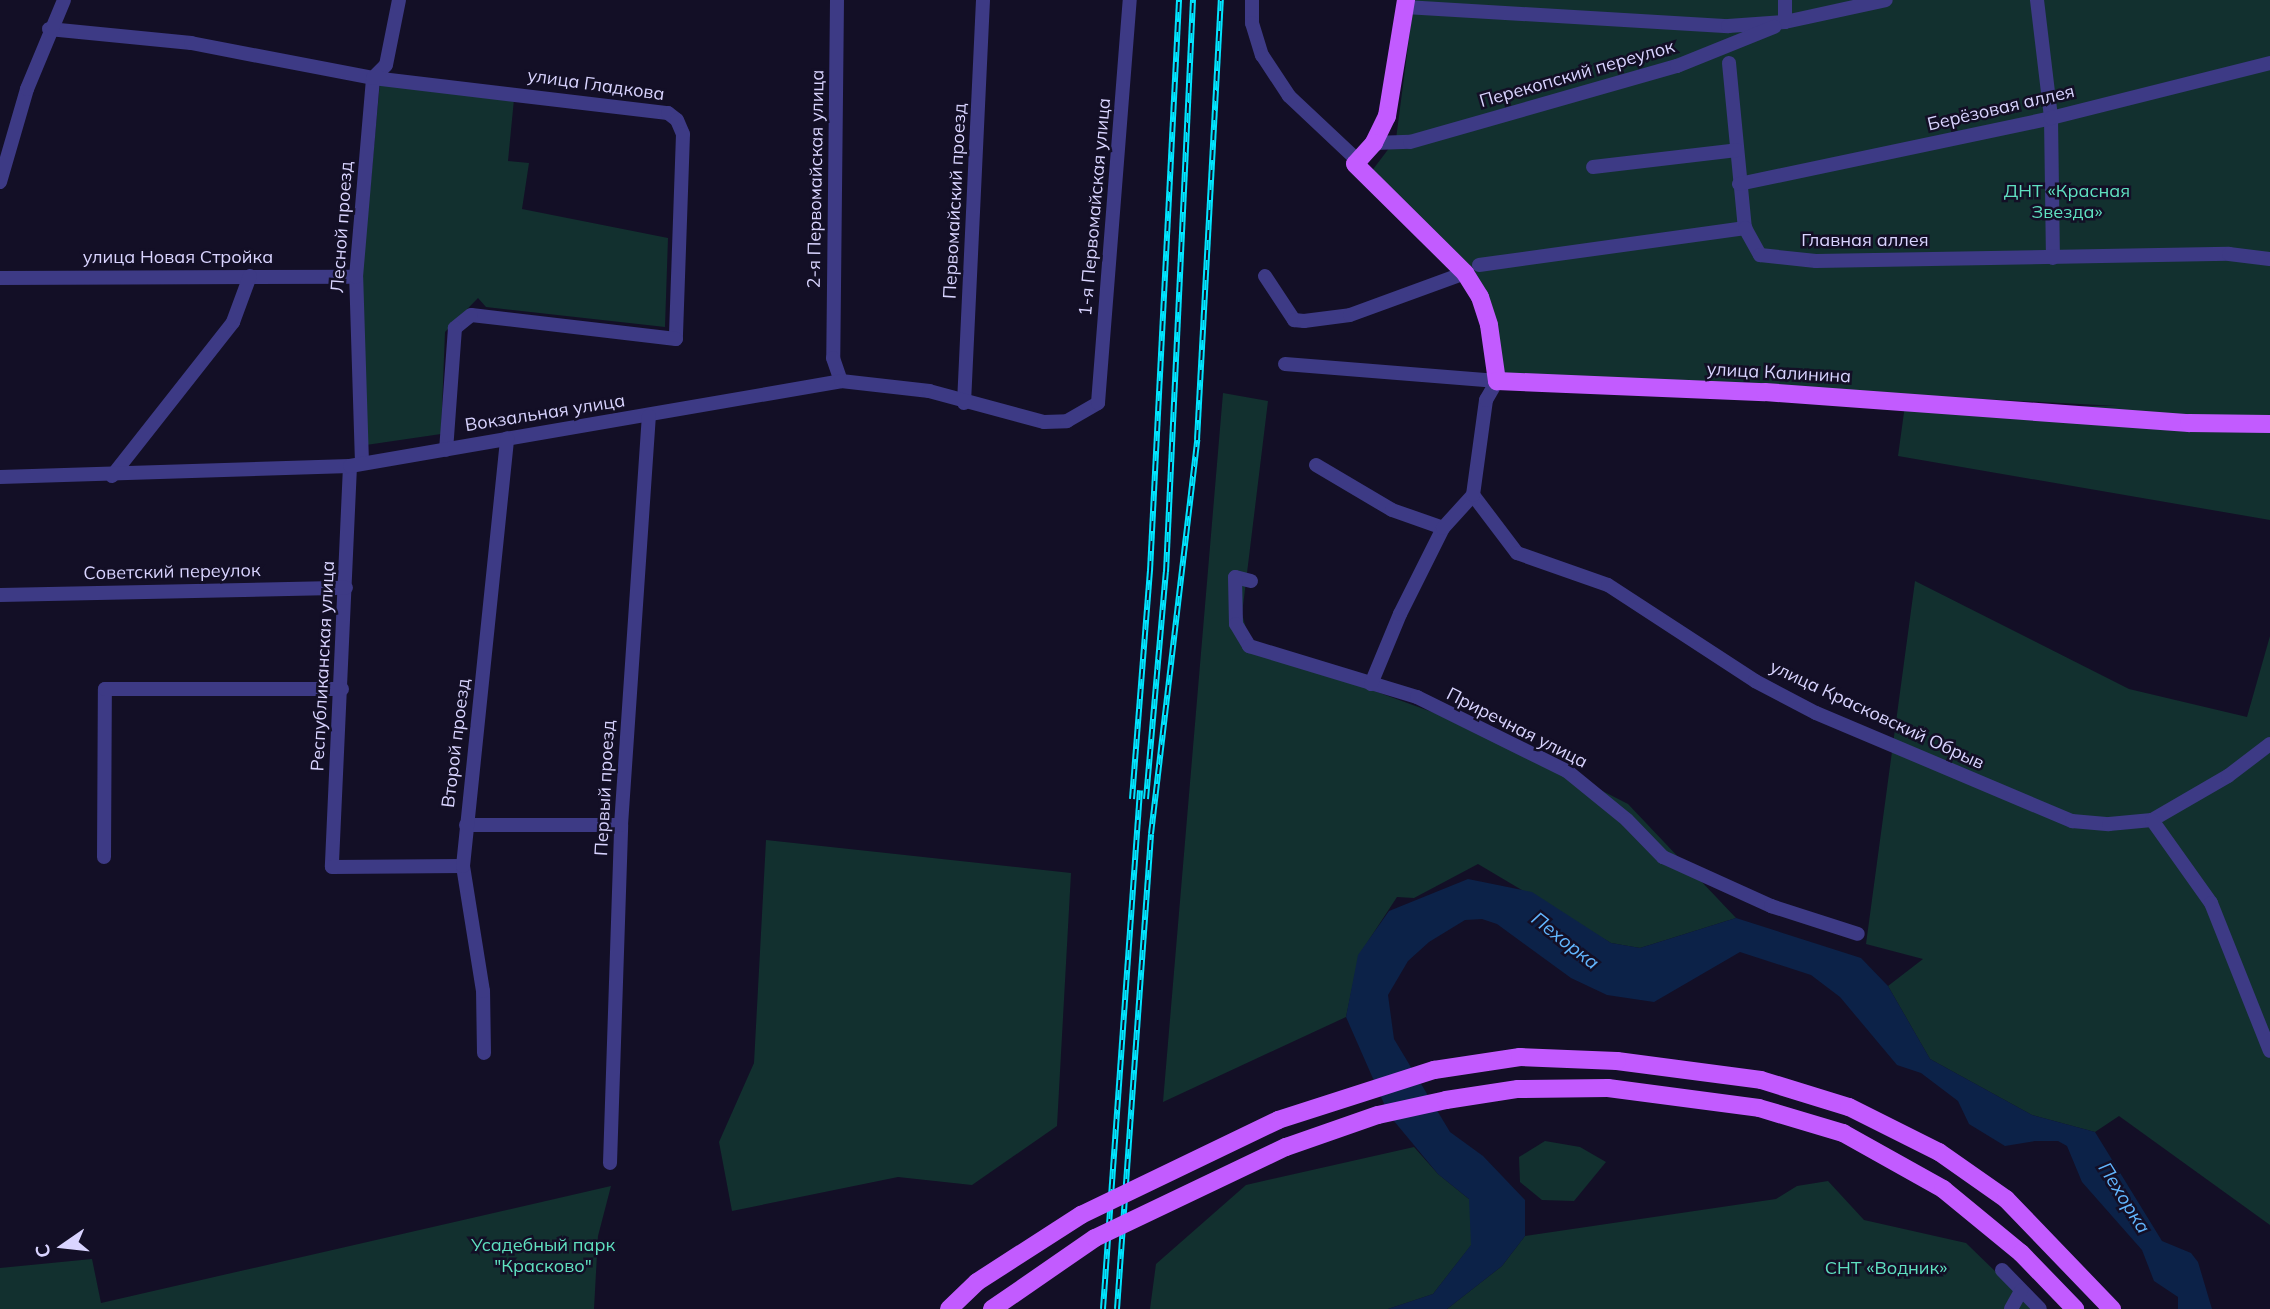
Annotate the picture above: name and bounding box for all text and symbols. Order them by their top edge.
street label: Перекопский переулок [1477,36,1677,112]
street label: улица Гладкова [526,65,666,105]
street label: 2-я Первомайская улица [803,69,829,289]
street label: Берёзовая аллея [1925,81,2077,135]
street label: 1-я Первомайская улица [1075,97,1115,317]
street label: Первомайский проезд [939,102,971,300]
street label: Лесной проезд [327,161,357,293]
park label: ДНТ «Красная Звезда» [2004,181,2130,224]
street label: Главная аллея [1801,229,1929,251]
street label: улица Новая Стройка [83,246,273,268]
street label: улица Калинина [1706,358,1852,388]
street label: Вокзальная улица [463,390,627,436]
street label: Советский переулок [83,560,261,584]
street label: Республиканская улица [307,560,339,772]
street label: улица Красковский Обрыв [1766,656,1988,774]
street label: Второй проезд [437,677,475,809]
street label: Приречная улица [1443,683,1591,773]
street label: Первый проезд [591,720,619,856]
water label: Пехорка [1527,908,1603,974]
water label: Пехорка [2093,1158,2155,1238]
north arrow [28,1211,98,1281]
park label: Усадебный парк "Красково" [471,1235,615,1278]
text: С [29,1242,56,1260]
park label: СНТ «Водник» [1825,1257,1947,1279]

